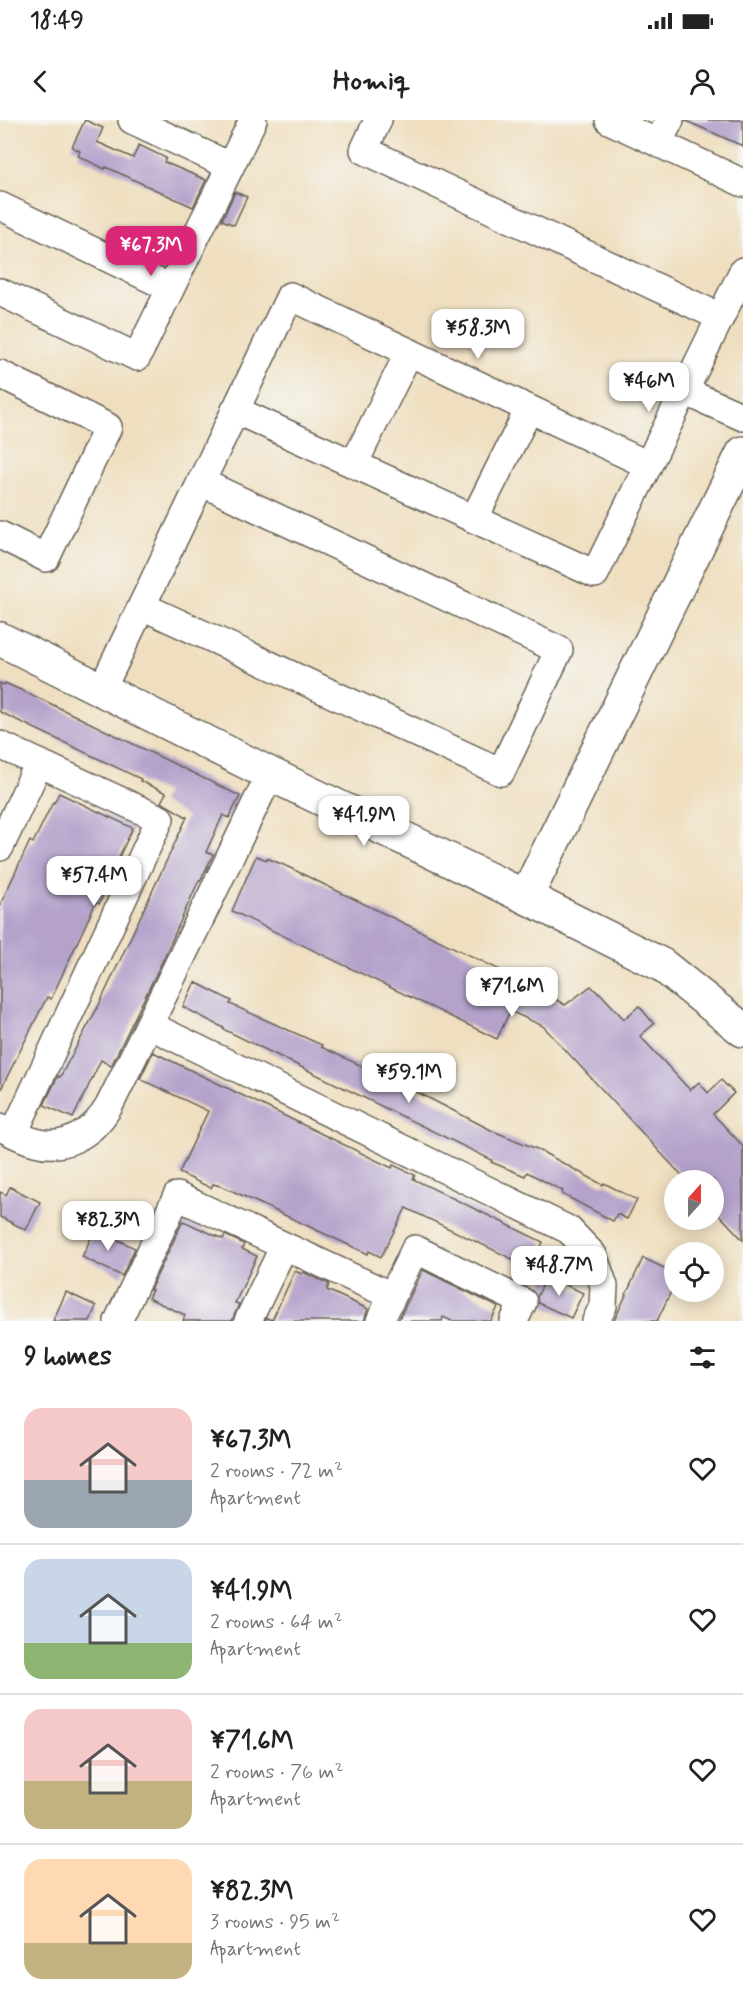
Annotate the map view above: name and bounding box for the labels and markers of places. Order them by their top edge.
pin: ¥67.3M [102,226,200,277]
pin: ¥58.3M [429,309,527,360]
pin: ¥46M [613,362,685,413]
pin: ¥41.9M [315,796,413,847]
pin: ¥57.4M [45,856,143,907]
pin: ¥71.6M [463,967,561,1018]
pin: ¥59.1M [360,1053,458,1104]
pin: ¥82.3M [59,1201,157,1252]
pin: ¥48.7M [510,1246,608,1297]

